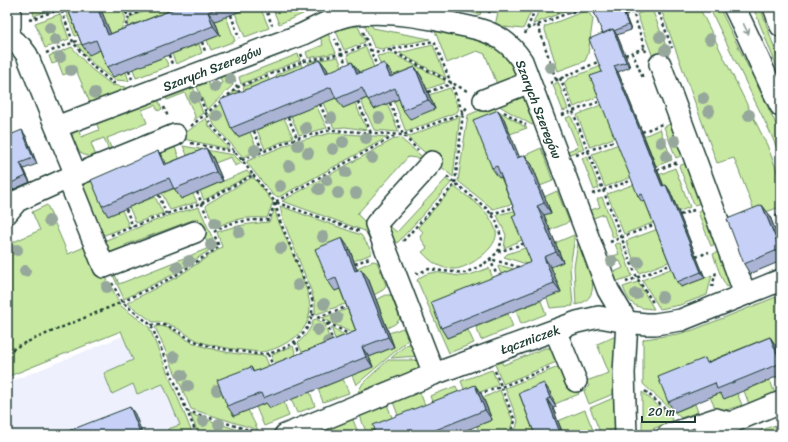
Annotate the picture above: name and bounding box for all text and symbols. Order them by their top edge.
one-way arrow [742,23,750,35]
street label: Szarych Szeregów [159,39,265,98]
street label: Szarych Szeregów [509,56,568,162]
street label: Łączniczek [497,318,563,361]
scale bar [642,398,695,424]
text: 20 m [648,401,675,423]

